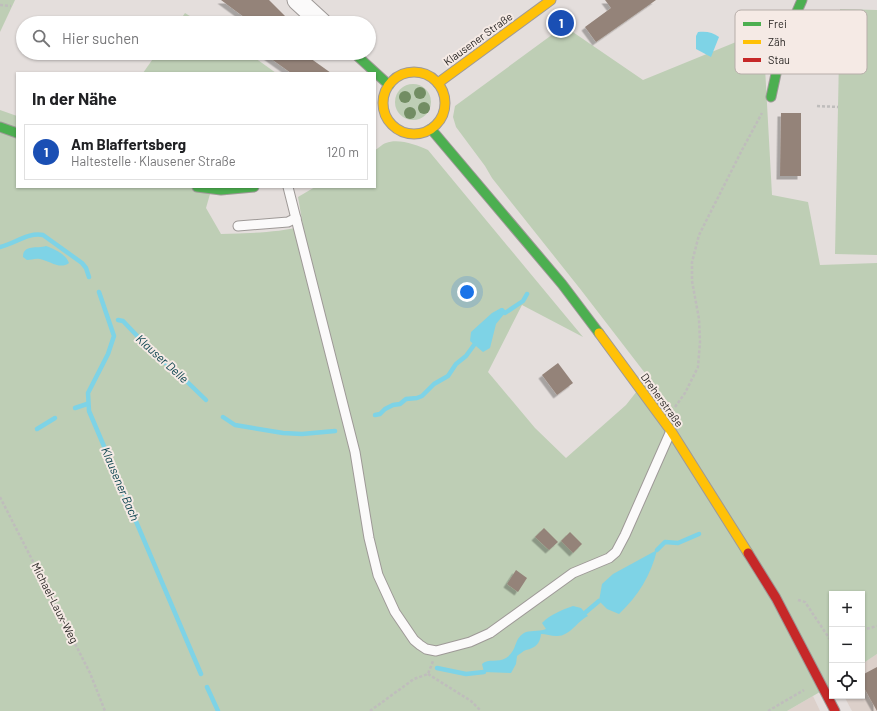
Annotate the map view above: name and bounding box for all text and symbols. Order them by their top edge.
pin: 1 [548,8,574,38]
street label: Klausener Straße [441,9,515,68]
legend [735,10,867,74]
search box [16,16,376,60]
text: Frei [768,17,787,30]
icon: search [30,27,52,49]
text: Hier suchen [62,29,139,47]
text: Zäh [768,35,786,48]
text: Stau [768,53,790,66]
text: In der Nähe [32,88,117,108]
text: Am Blaffertsberg [71,135,186,153]
text: 1 [44,144,48,160]
text: 120 m [327,144,359,160]
text: Haltestelle · Klausener Straße [71,153,236,169]
your location [457,282,477,302]
water label: Klauser Delle [134,331,192,385]
street label: Dreherstraße [639,370,686,429]
water label: Klausener Bach [99,445,143,523]
street label: Michael-Laux-Weg [30,560,81,645]
map controls [829,591,865,699]
button: + [829,591,865,627]
button: − [829,627,865,663]
button: locate [829,663,865,699]

